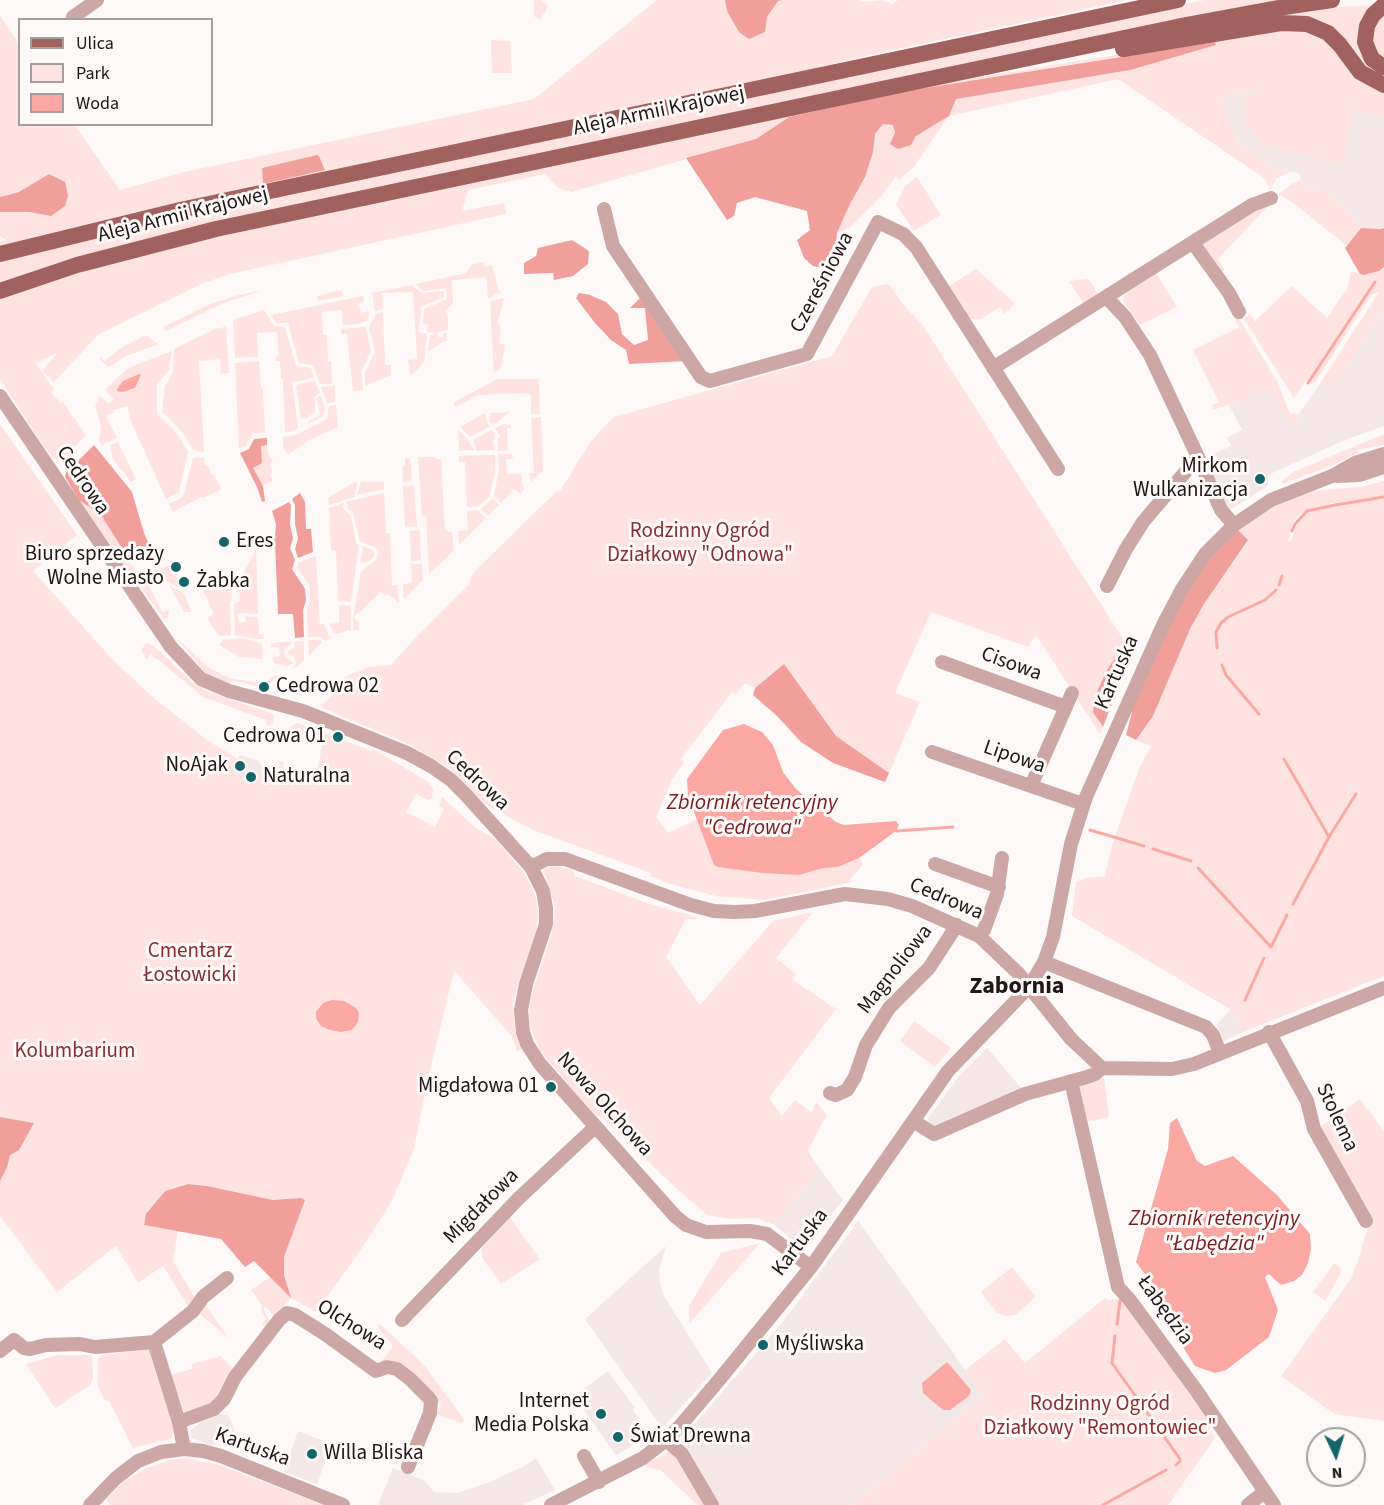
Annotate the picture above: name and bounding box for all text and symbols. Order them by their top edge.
legend [18,18,213,126]
text: Ulica [76,31,114,56]
text: Park [76,61,110,86]
street label: Aleja Armii Krajowej [571,82,747,142]
text: Woda [76,91,119,116]
street label: Aleja Armii Krajowej [95,183,271,249]
street label: Czereśniowa [786,228,860,338]
street label: Cedrowa [50,442,114,520]
place label: Mirkom Wulkanizacja [1133,454,1248,504]
marker: Mirkom Wulkanizacja [1253,472,1267,486]
park label: Rodzinny Ogród Działkowy "Odnowa" [607,519,793,569]
place label: Eres [236,529,273,555]
marker: Eres [217,535,231,549]
place label: Biuro sprzedaży Wolne Miasto [25,542,164,592]
marker: Biuro sprzedaży Wolne Miasto [169,560,183,574]
place label: Żabka [196,569,250,595]
marker: Żabka [177,575,191,589]
street label: Kartuska [1091,632,1145,714]
street label: Cisowa [977,642,1045,688]
place label: Cedrowa 02 [276,674,379,700]
marker: Cedrowa 02 [257,680,271,694]
place label: Cedrowa 01 [223,724,326,750]
marker: Cedrowa 01 [331,730,345,744]
street label: Lipowa [980,736,1048,780]
street label: Cedrowa [440,745,514,817]
place label: NoAjak [165,753,228,779]
marker: NoAjak [233,759,247,773]
place label: Naturalna [263,764,350,790]
marker: Naturalna [244,770,258,784]
water label: Zbiornik retencyjny "Cedrowa" [666,791,838,842]
street label: Cedrowa [905,873,987,927]
street label: Magnoliowa [853,920,939,1020]
park label: Cmentarz Łostowicki [143,939,237,989]
district label: Zabornia [970,974,1064,1002]
park label: Kolumbarium [15,1039,135,1065]
street label: Nowa Olchowa [551,1048,657,1162]
place label: Migdałowa 01 [418,1074,539,1100]
marker: Migdałowa 01 [544,1080,558,1094]
street label: Stolema [1309,1080,1363,1156]
street label: Migdałowa [439,1164,525,1250]
street label: Kartuska [767,1204,835,1282]
water label: Zbiornik retencyjny "Łabędzia" [1128,1207,1300,1258]
street label: Łabędzia [1130,1271,1198,1351]
street label: Olchowa [312,1295,390,1357]
place label: Myśliwska [775,1332,864,1358]
marker: Myśliwska [756,1338,770,1352]
place label: Internet Media Polska [474,1389,589,1439]
park label: Rodzinny Ogród Działkowy "Remontowiec" [984,1392,1216,1442]
marker: Internet Media Polska [594,1407,608,1421]
street label: Kartuska [211,1423,293,1473]
place label: Świat Drewna [630,1424,751,1450]
north arrow [1306,1427,1366,1487]
marker: Świat Drewna [611,1430,625,1444]
place label: Willa Bliska [324,1441,424,1467]
marker: Willa Bliska [305,1447,319,1461]
text: N [1331,1462,1343,1484]

